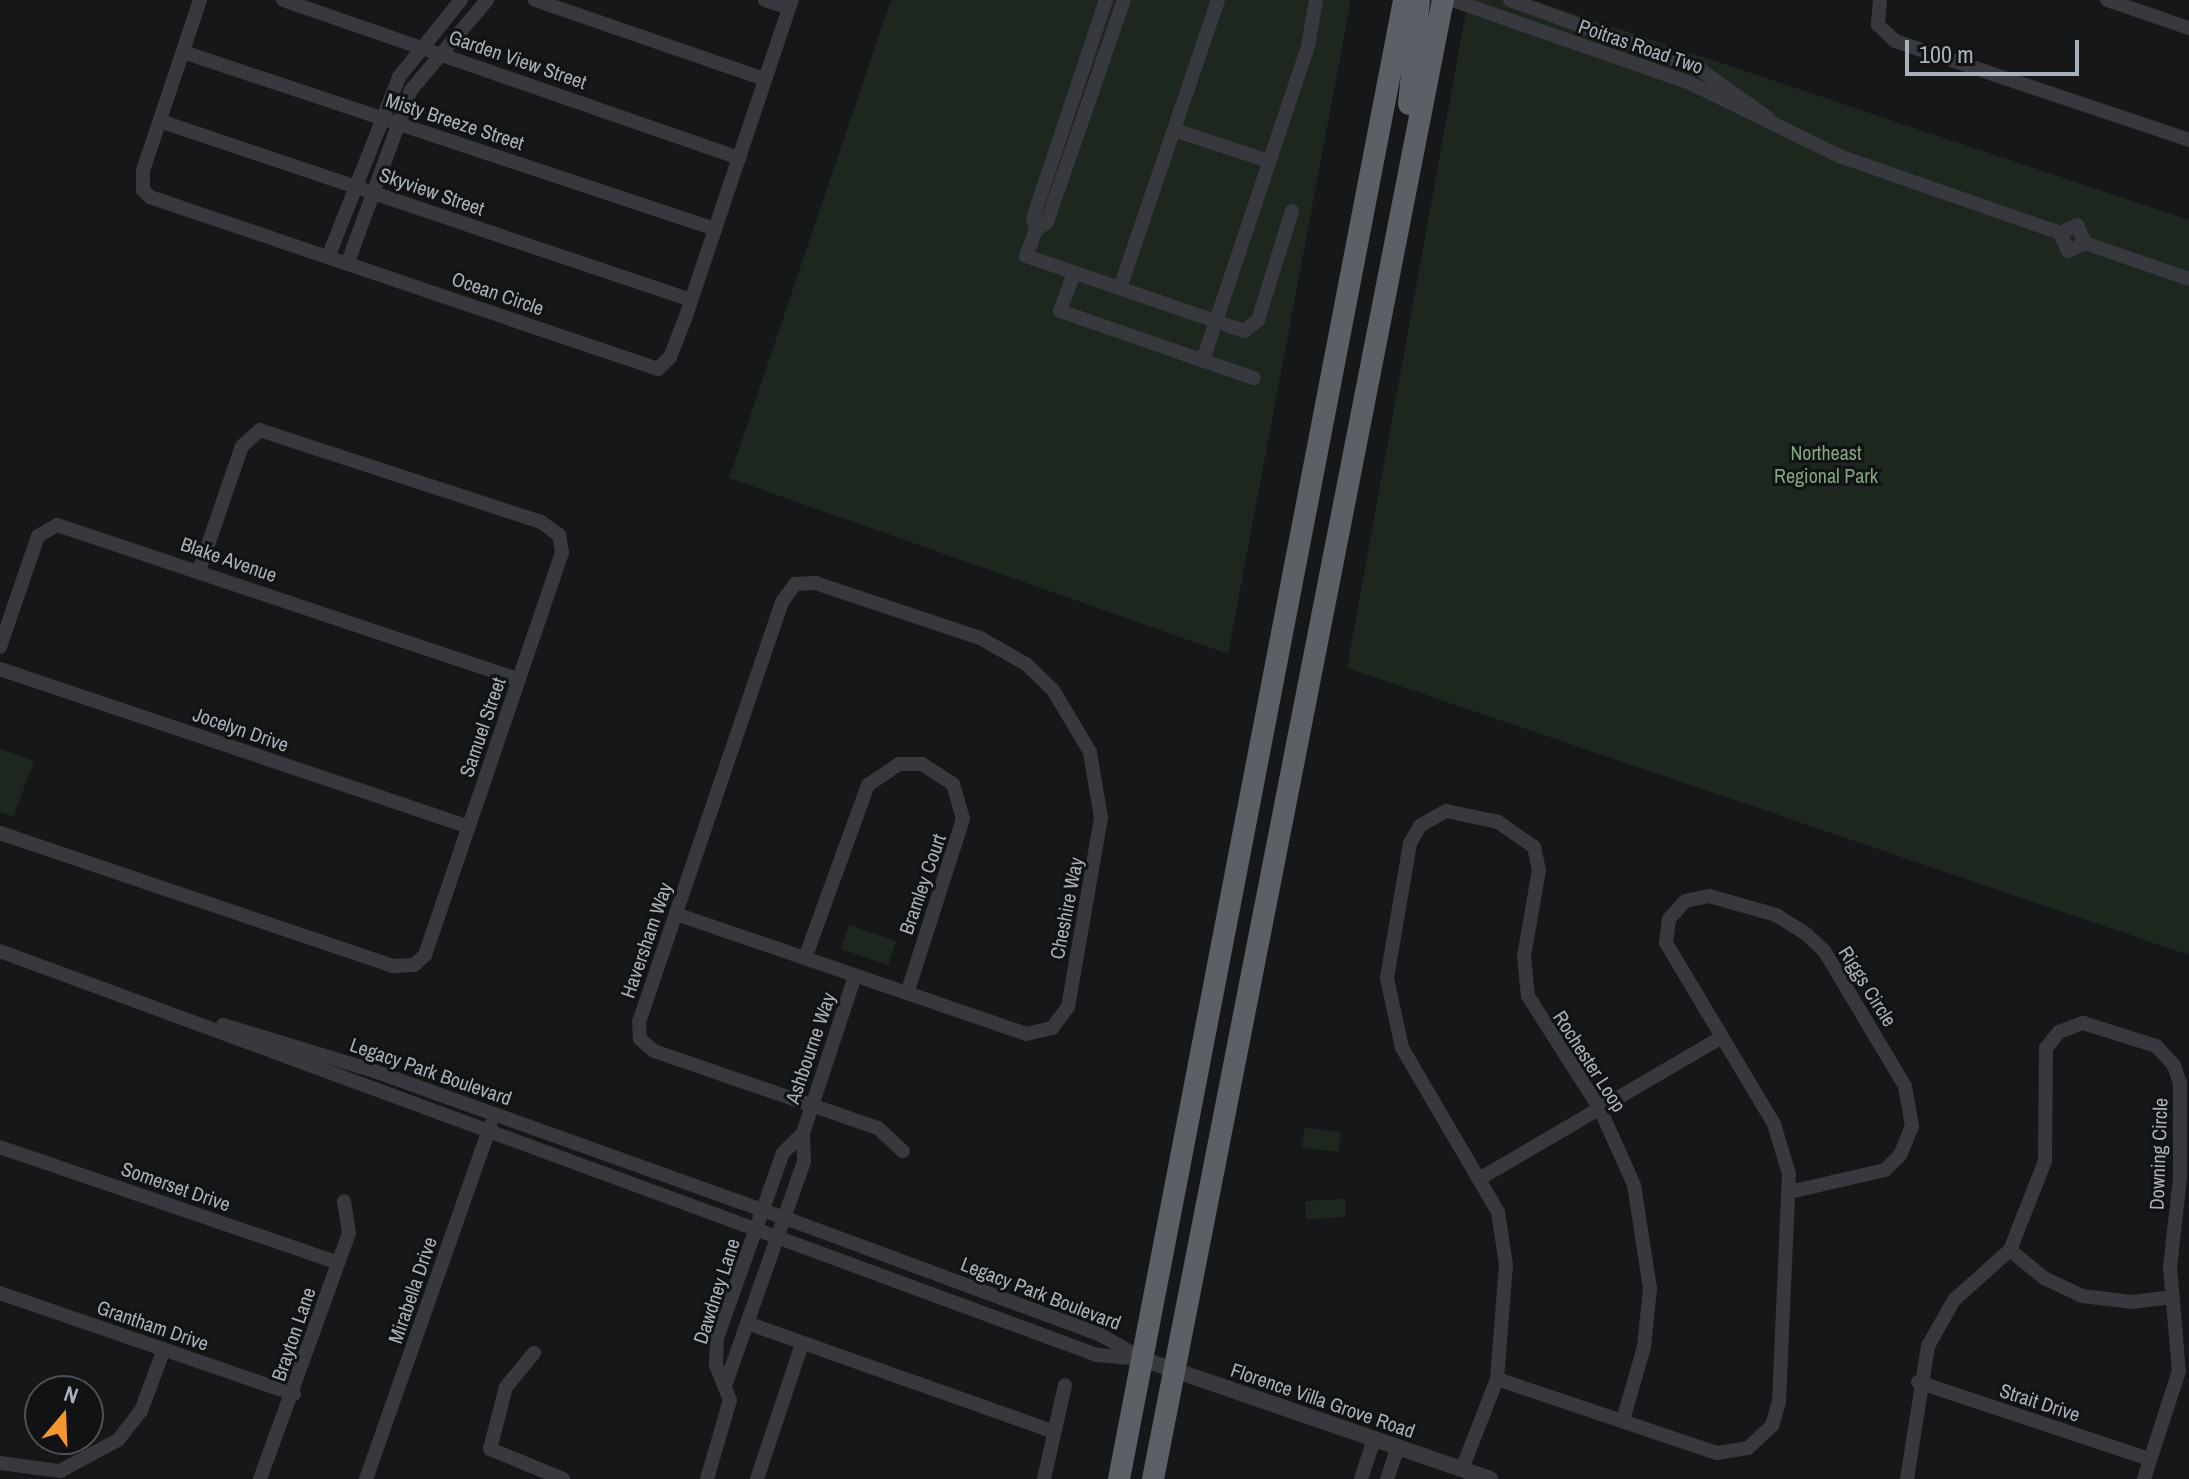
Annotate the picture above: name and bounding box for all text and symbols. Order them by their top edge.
street label: Poitras Road Two [1575,13,1707,79]
street label: Garden View Street [446,24,590,94]
scale bar [1909,24,2083,74]
text: 100 m [1919,38,1974,70]
street label: Misty Breeze Street [383,87,527,155]
street label: Skyview Street [376,162,488,220]
street label: Ocean Circle [449,266,547,320]
park label: Northeast Regional Park [1774,441,1878,488]
street label: Blake Avenue [177,531,281,587]
street label: Samuel Street [454,674,510,780]
street label: Jocelyn Drive [190,701,292,757]
street label: Bramley Court [894,831,950,937]
street label: Cheshire Way [1044,855,1088,961]
street label: Haversham Way [615,879,677,1001]
street label: Riggs Circle [1834,941,1902,1031]
street label: Ashbourne Way [780,989,840,1107]
street label: Rochester Loop [1548,1006,1632,1116]
street label: Legacy Park Boulevard [347,1032,515,1110]
street label: Downing Circle [2144,1098,2172,1210]
street label: Somerset Drive [118,1156,234,1216]
street label: Mirabella Drive [383,1234,441,1346]
street label: Dawdney Lane [688,1235,744,1347]
street label: Legacy Park Boulevard [958,1251,1124,1335]
street label: Brayton Lane [266,1284,320,1384]
street label: Grantham Drive [94,1295,212,1355]
street label: Florence Villa Grove Road [1228,1357,1418,1443]
north arrow [24,1375,104,1455]
text: N [60,1378,82,1411]
street label: Strait Drive [1997,1378,2083,1426]

